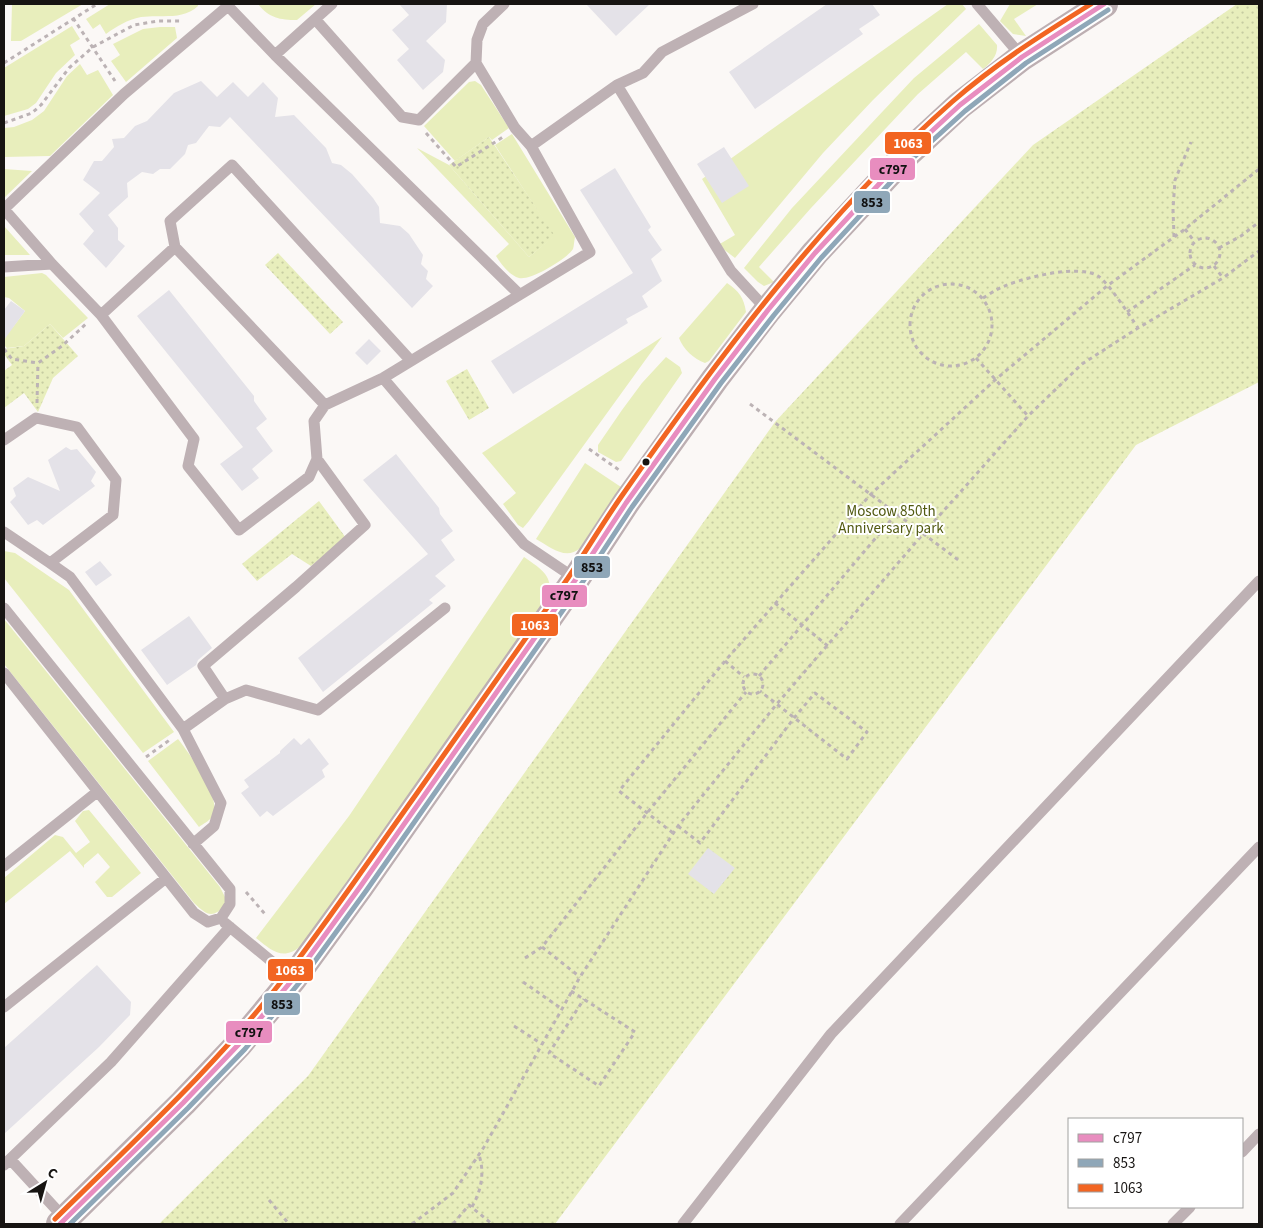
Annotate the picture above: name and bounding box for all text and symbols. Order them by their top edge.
line badge: 1063 [884,131,932,155]
text: 1063 [893,134,923,154]
line badge: с797 [869,157,916,181]
text: с797 [879,160,907,180]
line badge: 853 [853,190,891,214]
text: 853 [861,193,883,213]
unlabelled marker [641,457,651,467]
park label: Moscow 850th Anniversary park [838,501,944,539]
line badge: 853 [573,555,611,579]
text: 853 [581,558,603,578]
line badge: с797 [541,584,588,608]
text: с797 [550,586,578,606]
line badge: 1063 [511,613,559,637]
text: 1063 [520,616,550,636]
line badge: 1063 [267,958,314,982]
text: 1063 [275,961,305,981]
line badge: 853 [263,992,301,1016]
text: 853 [271,995,293,1015]
line badge: с797 [225,1020,273,1044]
text: с797 [235,1023,263,1043]
legend [1068,1118,1243,1208]
text: с797 [1113,1128,1142,1149]
text: 853 [1113,1153,1135,1174]
north arrow [20,1158,70,1208]
text: С [43,1163,61,1184]
text: 1063 [1113,1178,1143,1199]

